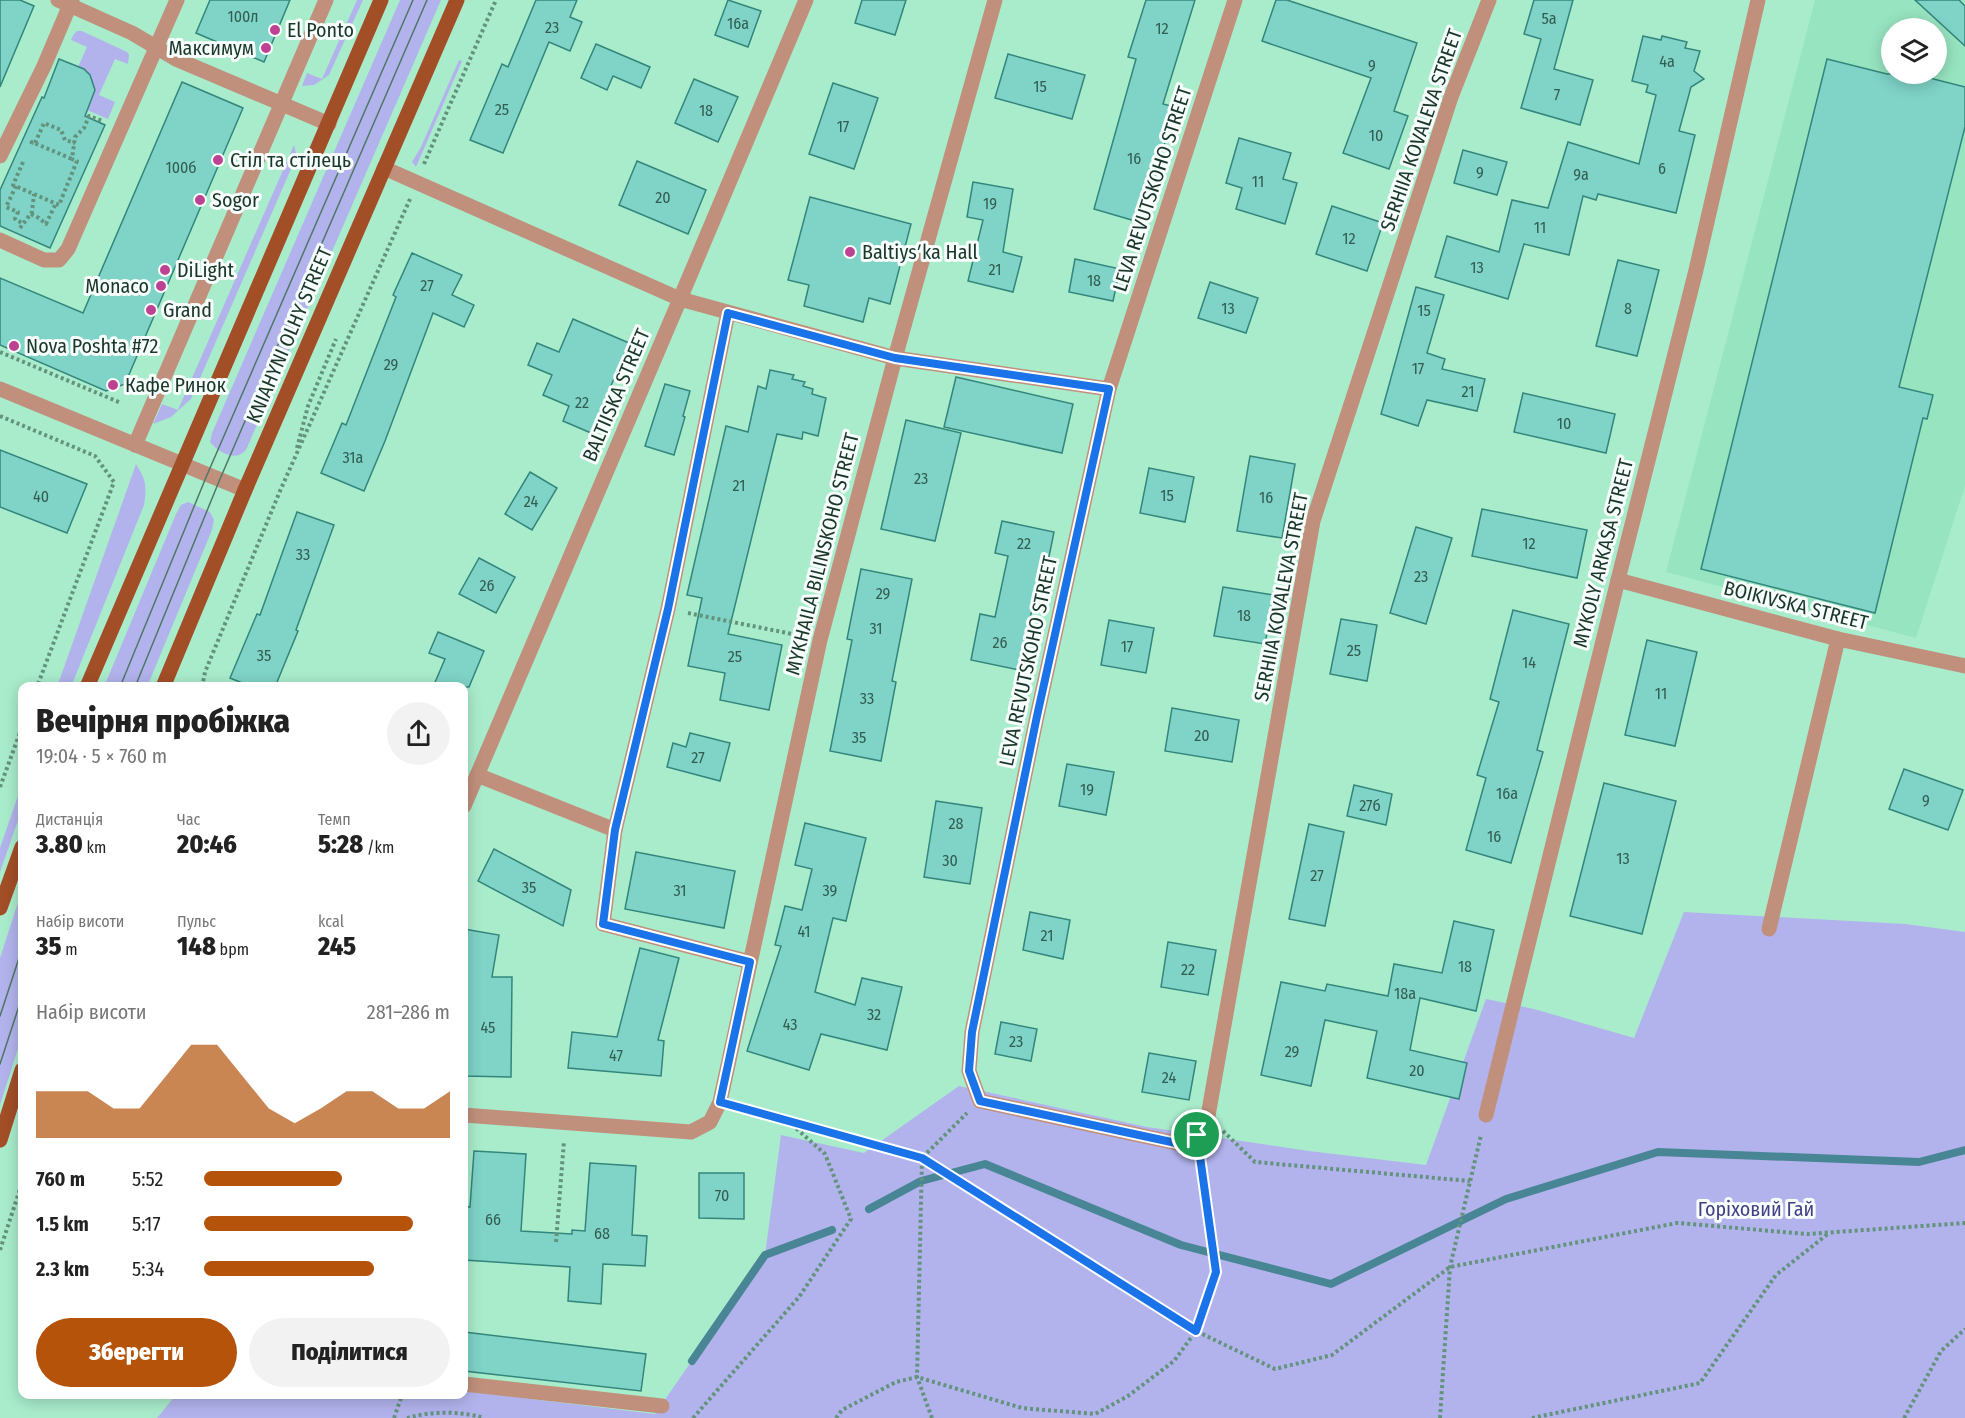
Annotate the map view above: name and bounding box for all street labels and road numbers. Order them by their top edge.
street label: SERHIIA KOVALEVA STREET [1375,25,1467,234]
street label: LEVA REVUTSKOHO STREET [1107,83,1197,295]
street label: KNIAHYNI OLHY STREET [241,243,337,426]
street label: BALTIISKA STREET [577,324,655,465]
street label: MYKHAILA BILINSKOHO STREET [780,430,864,678]
street label: MYKOLY ARKASA STREET [1568,455,1638,650]
street label: SERHIIA KOVALEVA STREET [1249,490,1313,703]
street label: LEVA REVUTSKOHO STREET [994,553,1062,768]
street label: BOIKIVSKA STREET [1721,575,1871,635]

